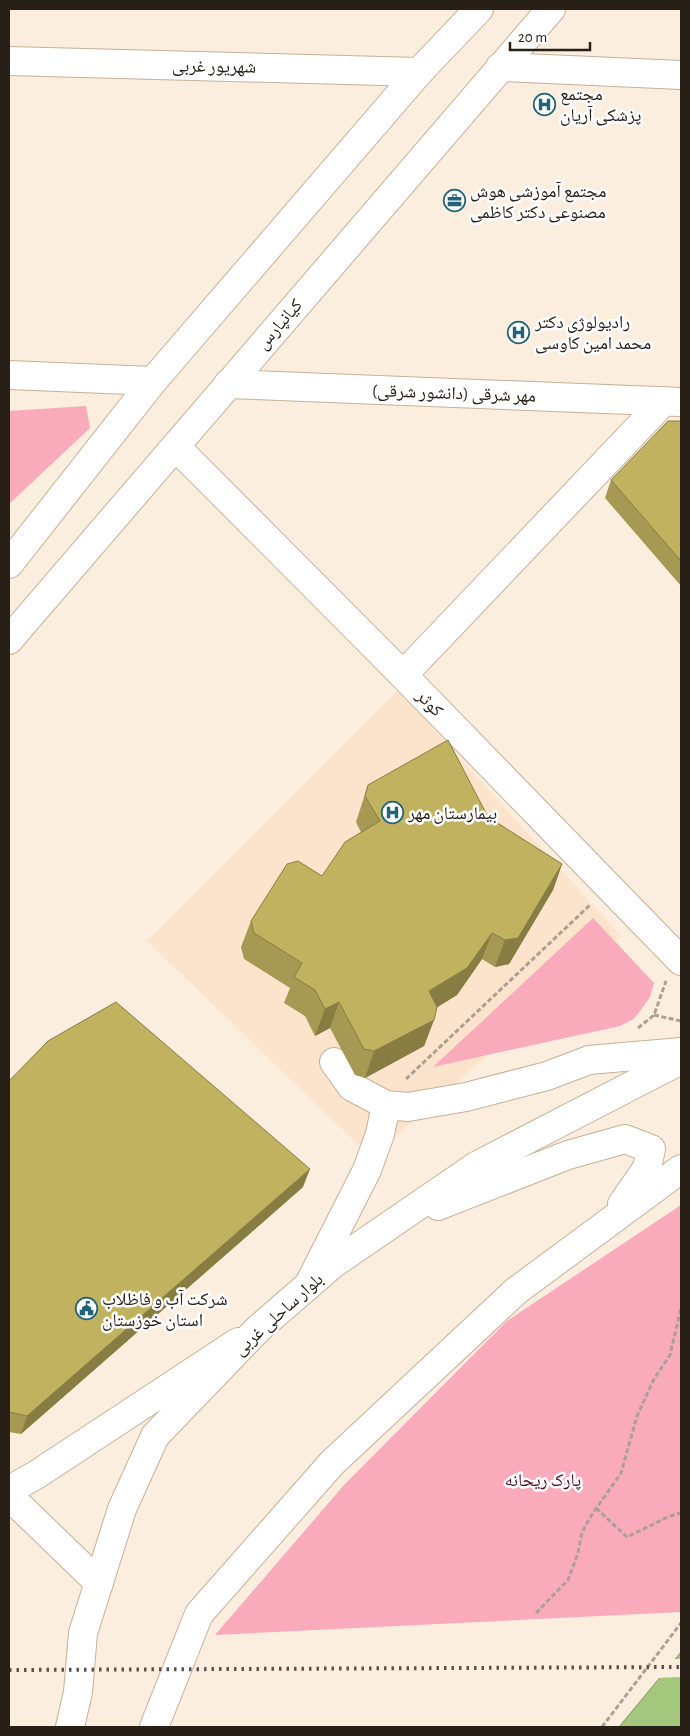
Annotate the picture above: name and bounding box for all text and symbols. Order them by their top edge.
scale bar [510,20,590,52]
text: 20 m [518,30,547,45]
street label: شهریور غربی [172,57,256,78]
place label: مجتمع پزشکی آریان [560,86,641,126]
hospital icon: مجتمع پزشکی آریان [532,92,556,116]
place label: مجتمع آموزشی هوش مصنوعی دکتر کاظمی [470,181,607,223]
office icon: مجتمع آموزشی هوش مصنوعی دکتر کاظمی [442,189,466,213]
street label: کیانپارس [253,296,307,354]
place label: رادیولوژی دکتر محمد امین کاوسی [534,314,651,354]
hospital icon: رادیولوژی دکتر محمد امین کاوسی [507,320,531,344]
street label: مهر شرقی (دانشور شرقی) [372,382,536,407]
street label: کوثر [412,686,446,721]
hospital icon: بیمارستان مهر [380,801,404,825]
place label: بیمارستان مهر [407,805,497,824]
street label: بلوار ساحلی غربی [231,1270,327,1360]
place label: شرکت آب و فاظلاب استان خوزستان [102,1289,228,1331]
public building icon: شرکت آب و فاظلاب استان خوزستان [74,1297,98,1321]
park label: پارک ریحانه [505,1472,581,1491]

